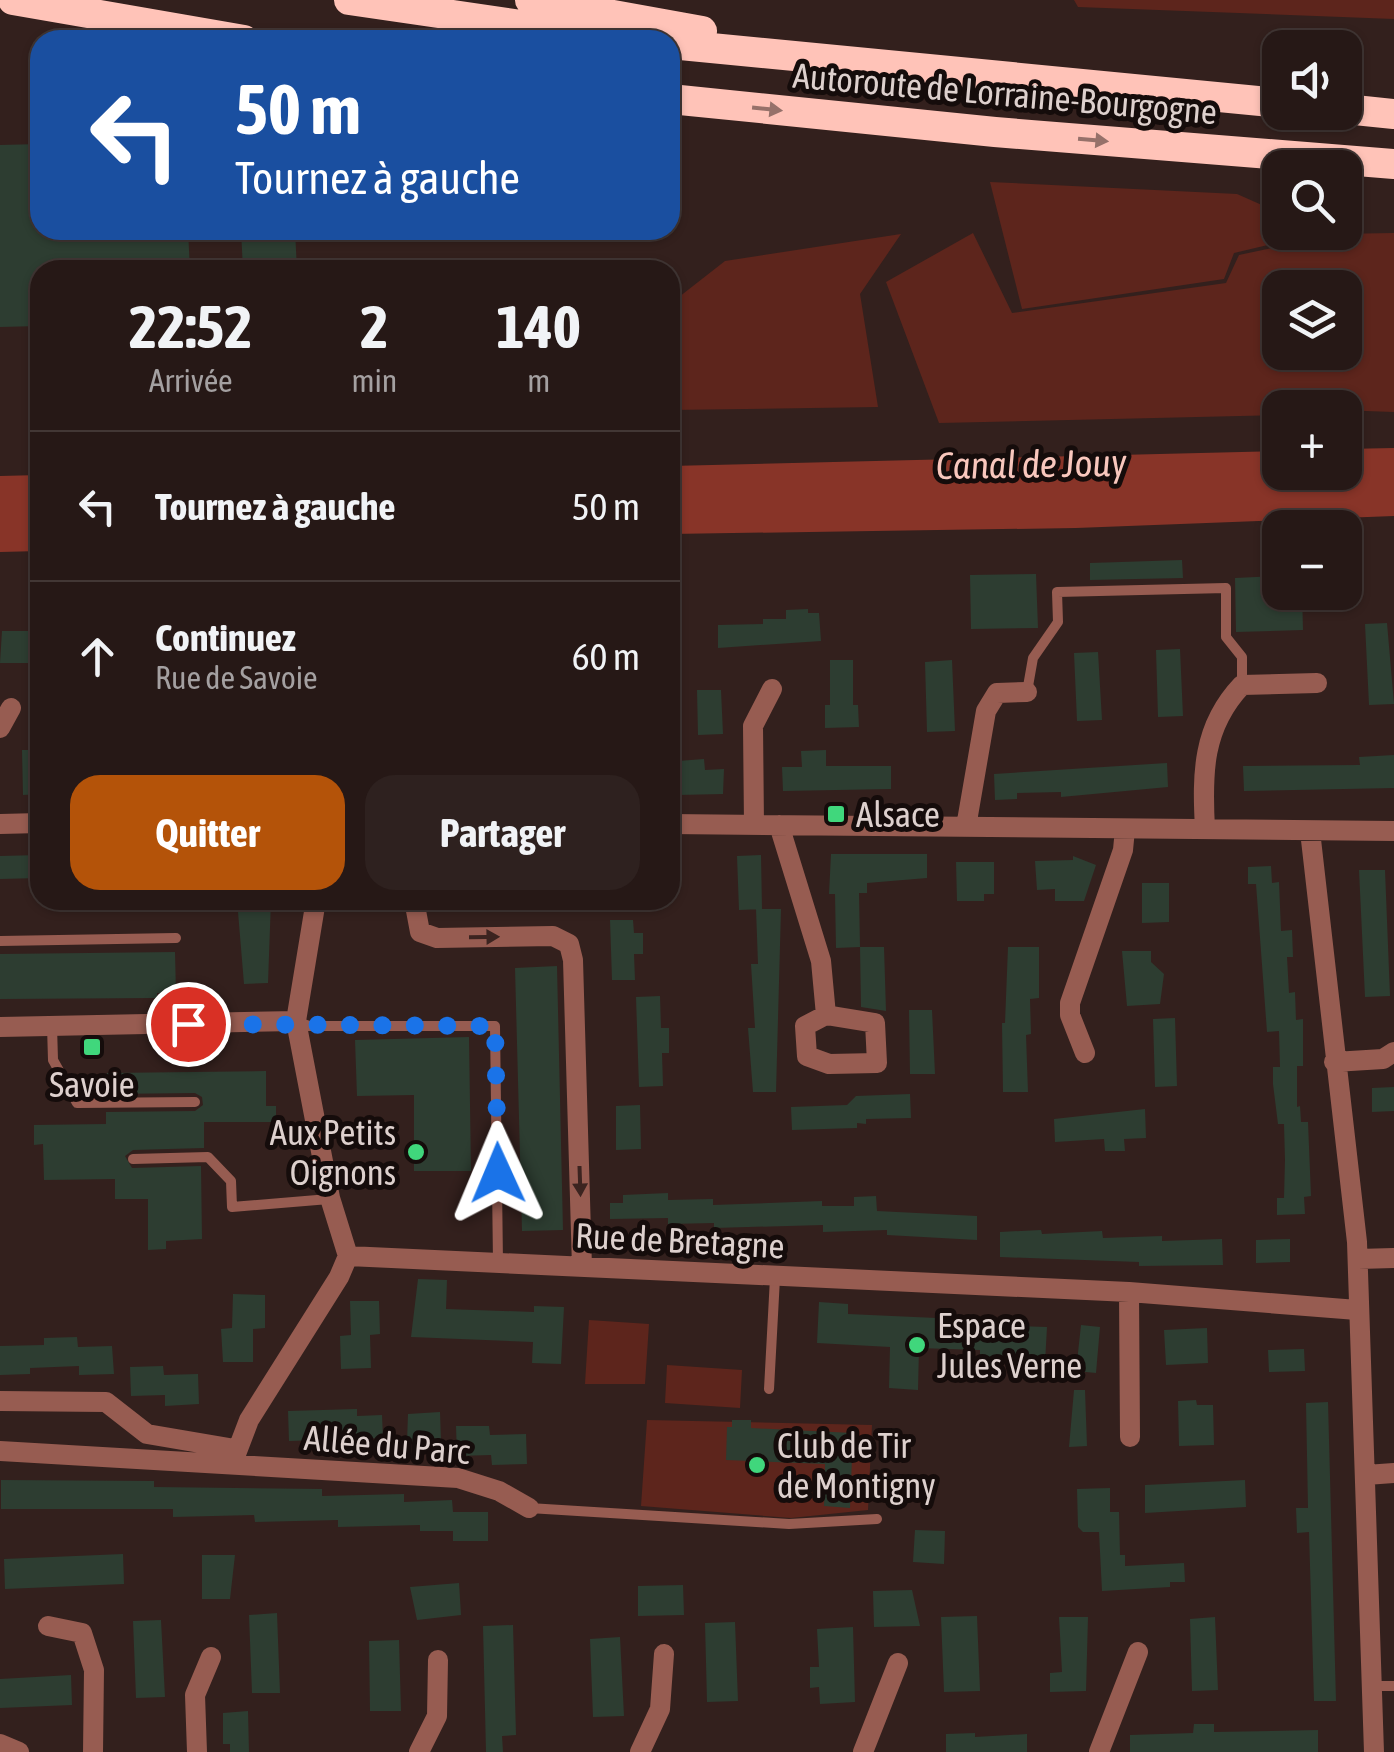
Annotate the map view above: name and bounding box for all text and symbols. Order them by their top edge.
map controls [1262,30,1362,610]
button: sound [1262,30,1362,130]
street label: Autoroute de Lorraine-Bourgogne [791,55,1219,131]
text: 50 m [235,69,361,149]
icon: left [70,70,200,200]
one-way arrow [751,101,783,117]
one-way arrow [1077,133,1109,149]
button: search [1262,150,1362,250]
text: Tournez à gauche [235,152,520,204]
button: layers [1262,270,1362,370]
text: 22:52 [129,292,252,361]
text: 2 [360,292,389,361]
text: 140 [496,292,581,361]
text: Arrivée [149,362,233,399]
text: min [351,362,397,399]
text: m [527,362,550,399]
button: + [1262,390,1362,490]
water label: Canal de Jouy [935,441,1127,487]
icon: left [70,479,125,534]
text: Tournez à gauche [155,485,396,528]
text: 50 m [572,485,640,528]
button: − [1262,510,1362,610]
text: Continuez [155,616,296,659]
icon: ahead [70,629,125,684]
text: 60 m [572,635,640,678]
text: Rue de Savoie [155,659,318,696]
button: Quitter [70,775,345,890]
button: Partager [365,775,640,890]
place label: Alsace [856,794,940,834]
marker: Alsace [825,803,847,825]
one-way arrow [468,929,500,945]
pin [146,982,231,1067]
icon: arrive [161,997,216,1052]
marker: Savoie [81,1036,103,1058]
place label: Savoie [49,1064,135,1104]
place label: Aux Petits Oignons [270,1112,396,1192]
position arrow [446,1121,550,1225]
marker: Aux Petits Oignons [405,1141,427,1163]
one-way arrow [572,1166,588,1198]
street label: Rue de Bretagne [574,1215,786,1265]
place label: Espace Jules Verne [937,1305,1082,1385]
marker: Espace Jules Verne [906,1334,928,1356]
street label: Allée du Parc [303,1417,471,1471]
place label: Club de Tir de Montigny [777,1425,936,1505]
marker: Club de Tir de Montigny [746,1454,768,1476]

